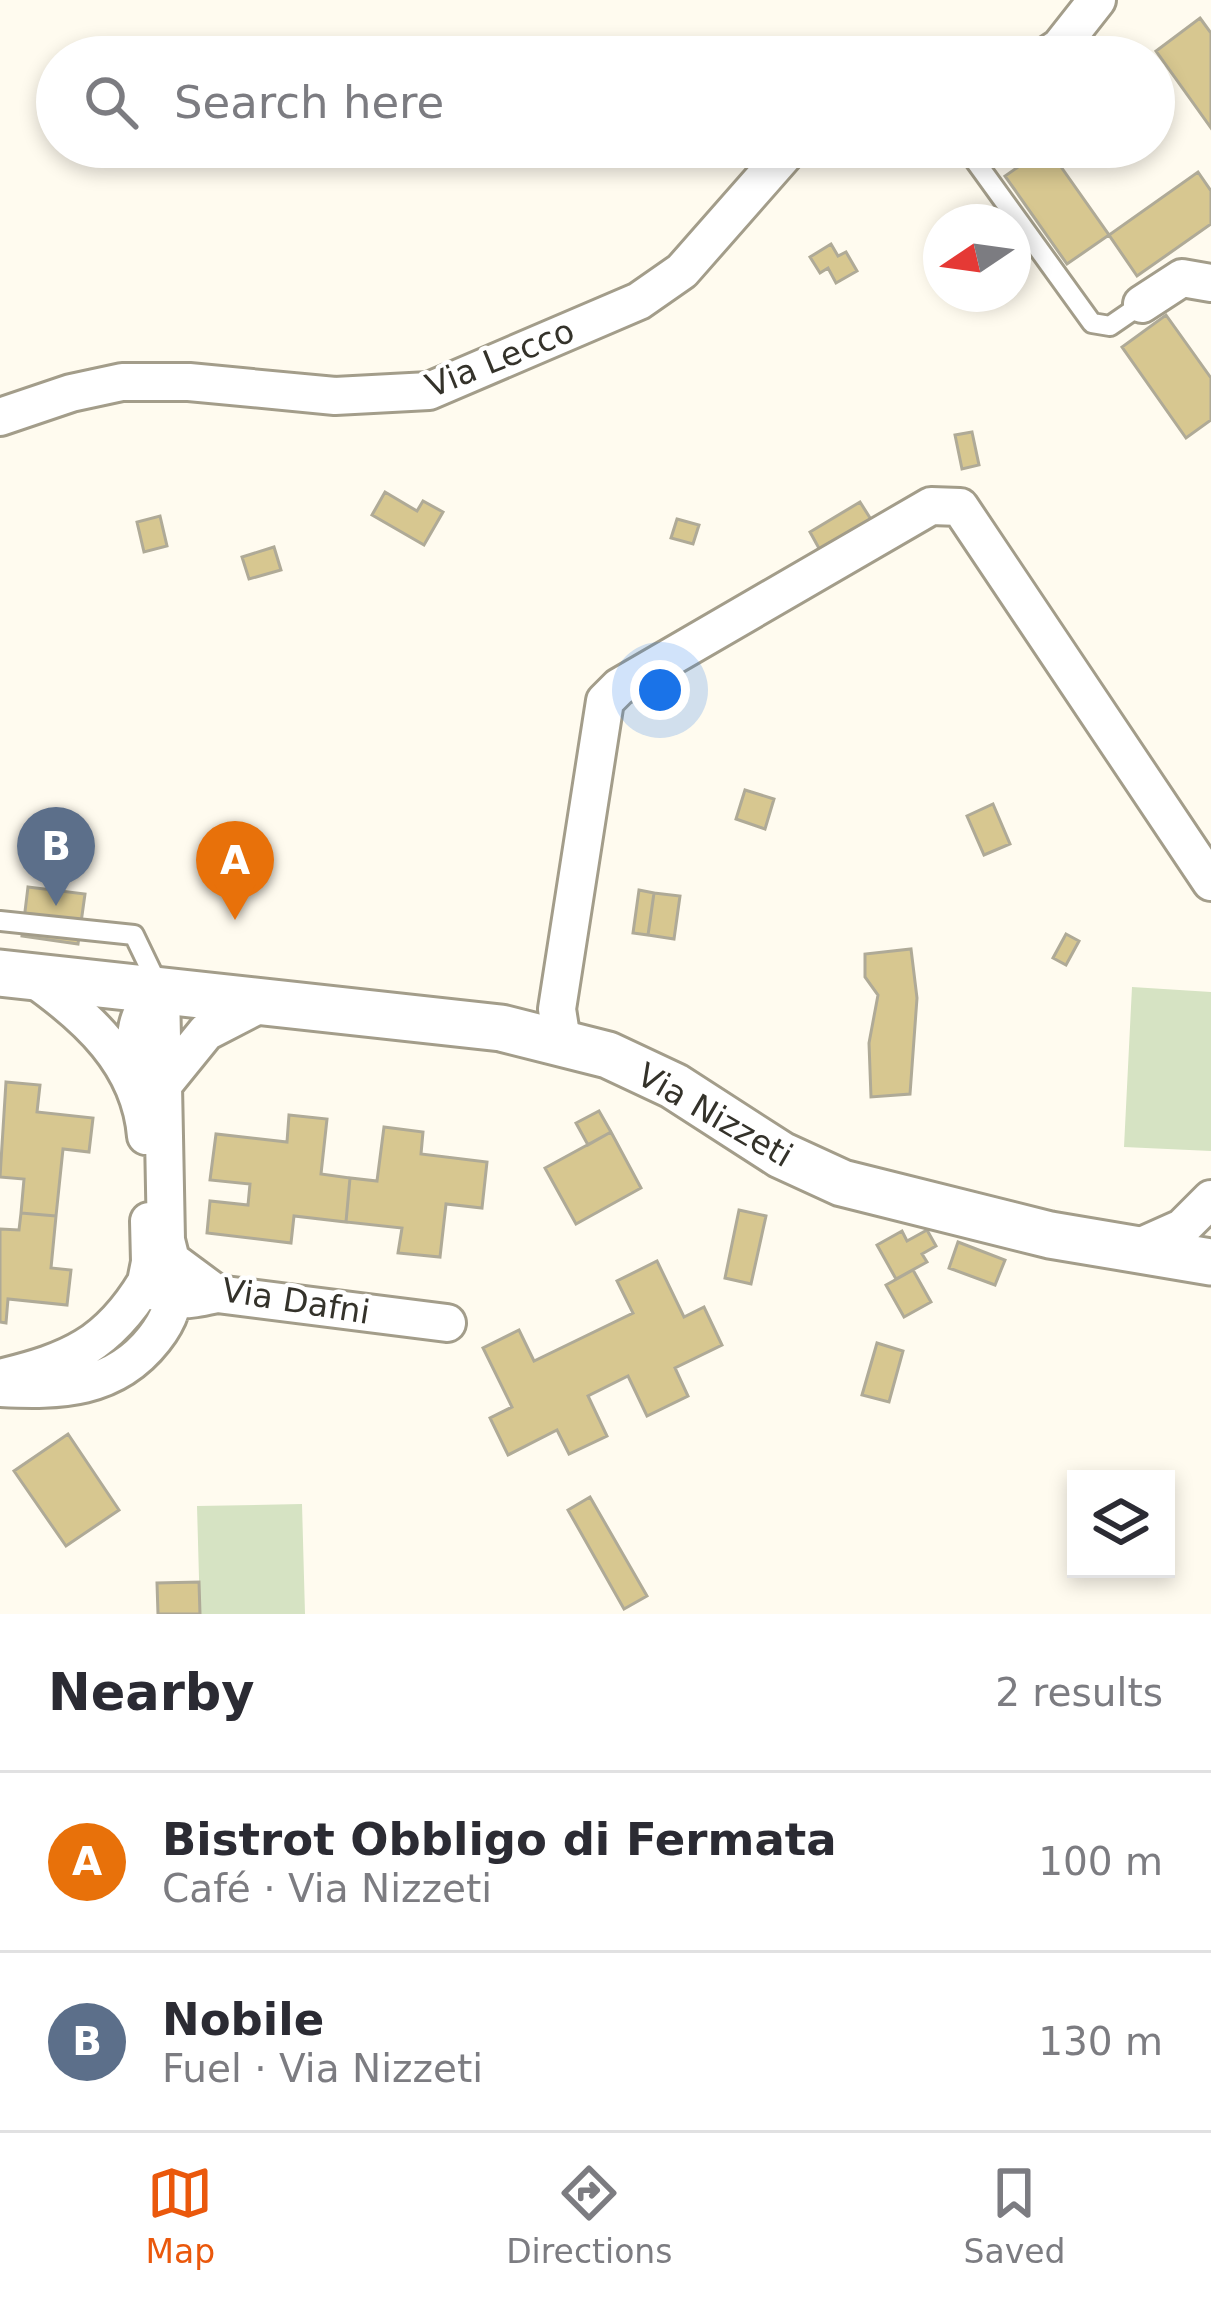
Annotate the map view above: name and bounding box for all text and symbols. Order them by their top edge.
search box [36,36,1175,168]
icon: search [78,69,144,135]
text: Search here [174,76,444,129]
north arrow [923,204,1031,312]
street label: Via Lecco [420,311,580,405]
your location [630,660,690,720]
pin: B [17,807,95,906]
pin: A [196,821,274,920]
street label: Via Nizzeti [630,1055,800,1175]
street label: Via Dafni [219,1270,373,1332]
map controls [1067,1470,1175,1578]
button: layers [1067,1470,1175,1578]
text: Nearby [48,1663,255,1722]
text: 2 results [995,1670,1163,1715]
text: Bistrot Obbligo di Fermata [162,1813,837,1866]
text: A [72,1839,102,1884]
text: 100 m [1038,1839,1163,1884]
text: Café · Via Nizzeti [162,1866,492,1911]
text: Nobile [162,1993,324,2046]
text: B [72,2019,102,2064]
text: 130 m [1038,2019,1163,2064]
text: Fuel · Via Nizzeti [162,2046,483,2091]
tab: Map [146,2160,215,2271]
tab: Directions [506,2160,672,2271]
tab: Saved [964,2160,1065,2271]

